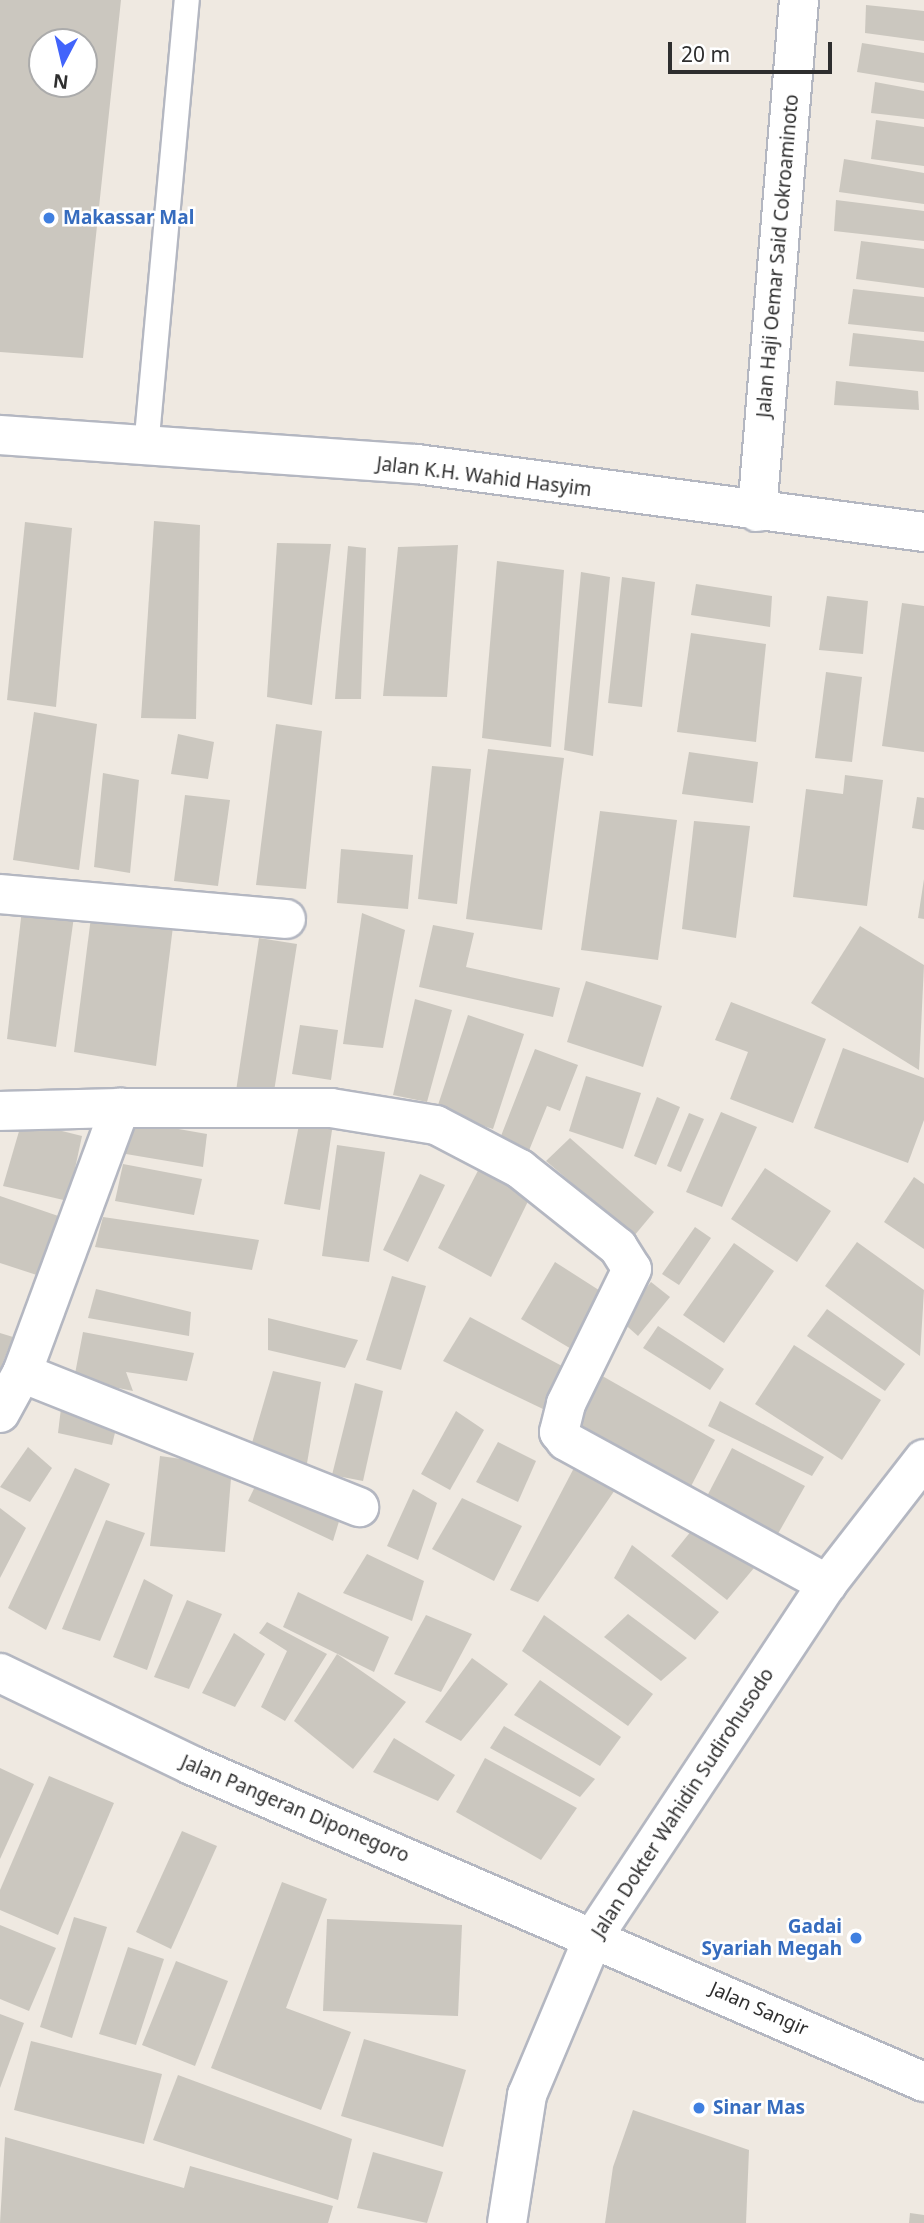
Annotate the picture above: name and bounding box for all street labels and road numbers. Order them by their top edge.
street label: Jalan Haji Oemar Said Cokroaminoto [753,93,803,419]
street label: Jalan K.H. Wahid Hasyim [375,452,593,502]
street label: Jalan Dokter Wahidin Sudirohusodo [587,1664,779,1942]
street label: Jalan Pangeran Diponegoro [177,1750,413,1868]
street label: Jalan Sangir [706,1977,812,2041]

